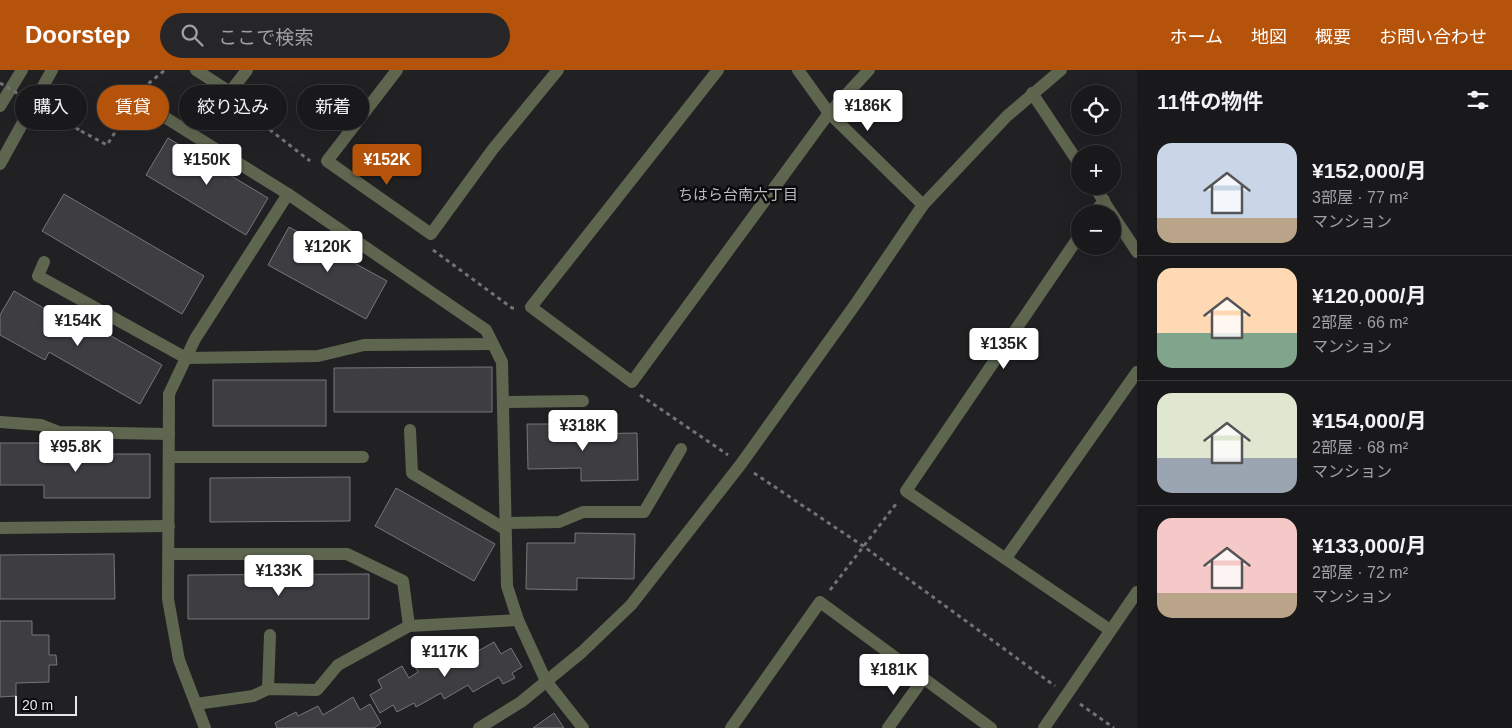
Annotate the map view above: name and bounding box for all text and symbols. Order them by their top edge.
search box [160,13,510,58]
text: Doorstep [25,21,130,48]
icon: search [178,21,206,49]
text: ここで検索 [218,27,313,48]
text: ホーム [1170,27,1223,47]
text: 地図 [1251,27,1287,47]
text: 概要 [1315,27,1351,47]
text: お問い合わせ [1379,27,1487,47]
chip: 購入 [15,85,87,130]
chip: 賃貸 [97,85,169,130]
chip: 絞り込み [179,85,287,130]
chip: 新着 [297,85,369,130]
map controls [1071,85,1121,255]
button: locate [1071,85,1121,135]
icon: filters [1464,86,1492,114]
pin: ¥186K [833,90,903,132]
text: 11件の物件 [1157,90,1263,113]
text: ¥186K [844,97,892,114]
pin: ¥150K [172,144,242,186]
pin: ¥152K [352,144,422,186]
button: + [1071,145,1121,195]
text: ¥150K [183,151,231,168]
text: ¥152K [363,151,411,168]
text: ¥152,000/月 [1312,159,1426,182]
icon: home [1197,163,1257,223]
district label: ちはら台南六丁目 [678,186,798,203]
text: 3部屋 · 77 m² [1312,189,1408,206]
button: − [1071,205,1121,255]
text: マンション [1312,213,1392,230]
pin: ¥120K [293,230,363,273]
text: ¥120K [304,238,352,255]
text: ¥120,000/月 [1312,284,1426,307]
icon: home [1197,288,1257,348]
pin: ¥154K [43,304,113,347]
text: ¥154K [54,312,102,329]
text: 2部屋 · 66 m² [1312,314,1408,331]
pin: ¥135K [969,328,1039,370]
text: ¥135K [980,335,1028,352]
text: マンション [1312,338,1392,355]
text: ¥154,000/月 [1312,409,1426,432]
pin: ¥318K [548,410,618,452]
icon: home [1197,413,1257,473]
text: ¥318K [559,417,607,434]
pin: ¥95.8K [35,430,117,473]
text: ¥95.8K [50,438,102,455]
text: 2部屋 · 68 m² [1312,439,1408,456]
text: マンション [1312,463,1392,480]
text: ¥133,000/月 [1312,534,1426,557]
icon: home [1197,538,1257,598]
pin: ¥133K [244,554,314,597]
text: ¥133K [255,562,303,579]
text: 2部屋 · 72 m² [1312,564,1408,581]
text: マンション [1312,588,1392,605]
pin: ¥117K [410,636,480,678]
text: ¥117K [422,643,468,660]
pin: ¥181K [859,654,929,696]
text: ¥181K [870,661,918,678]
scale bar [15,693,78,716]
text: 20 m [22,697,53,713]

